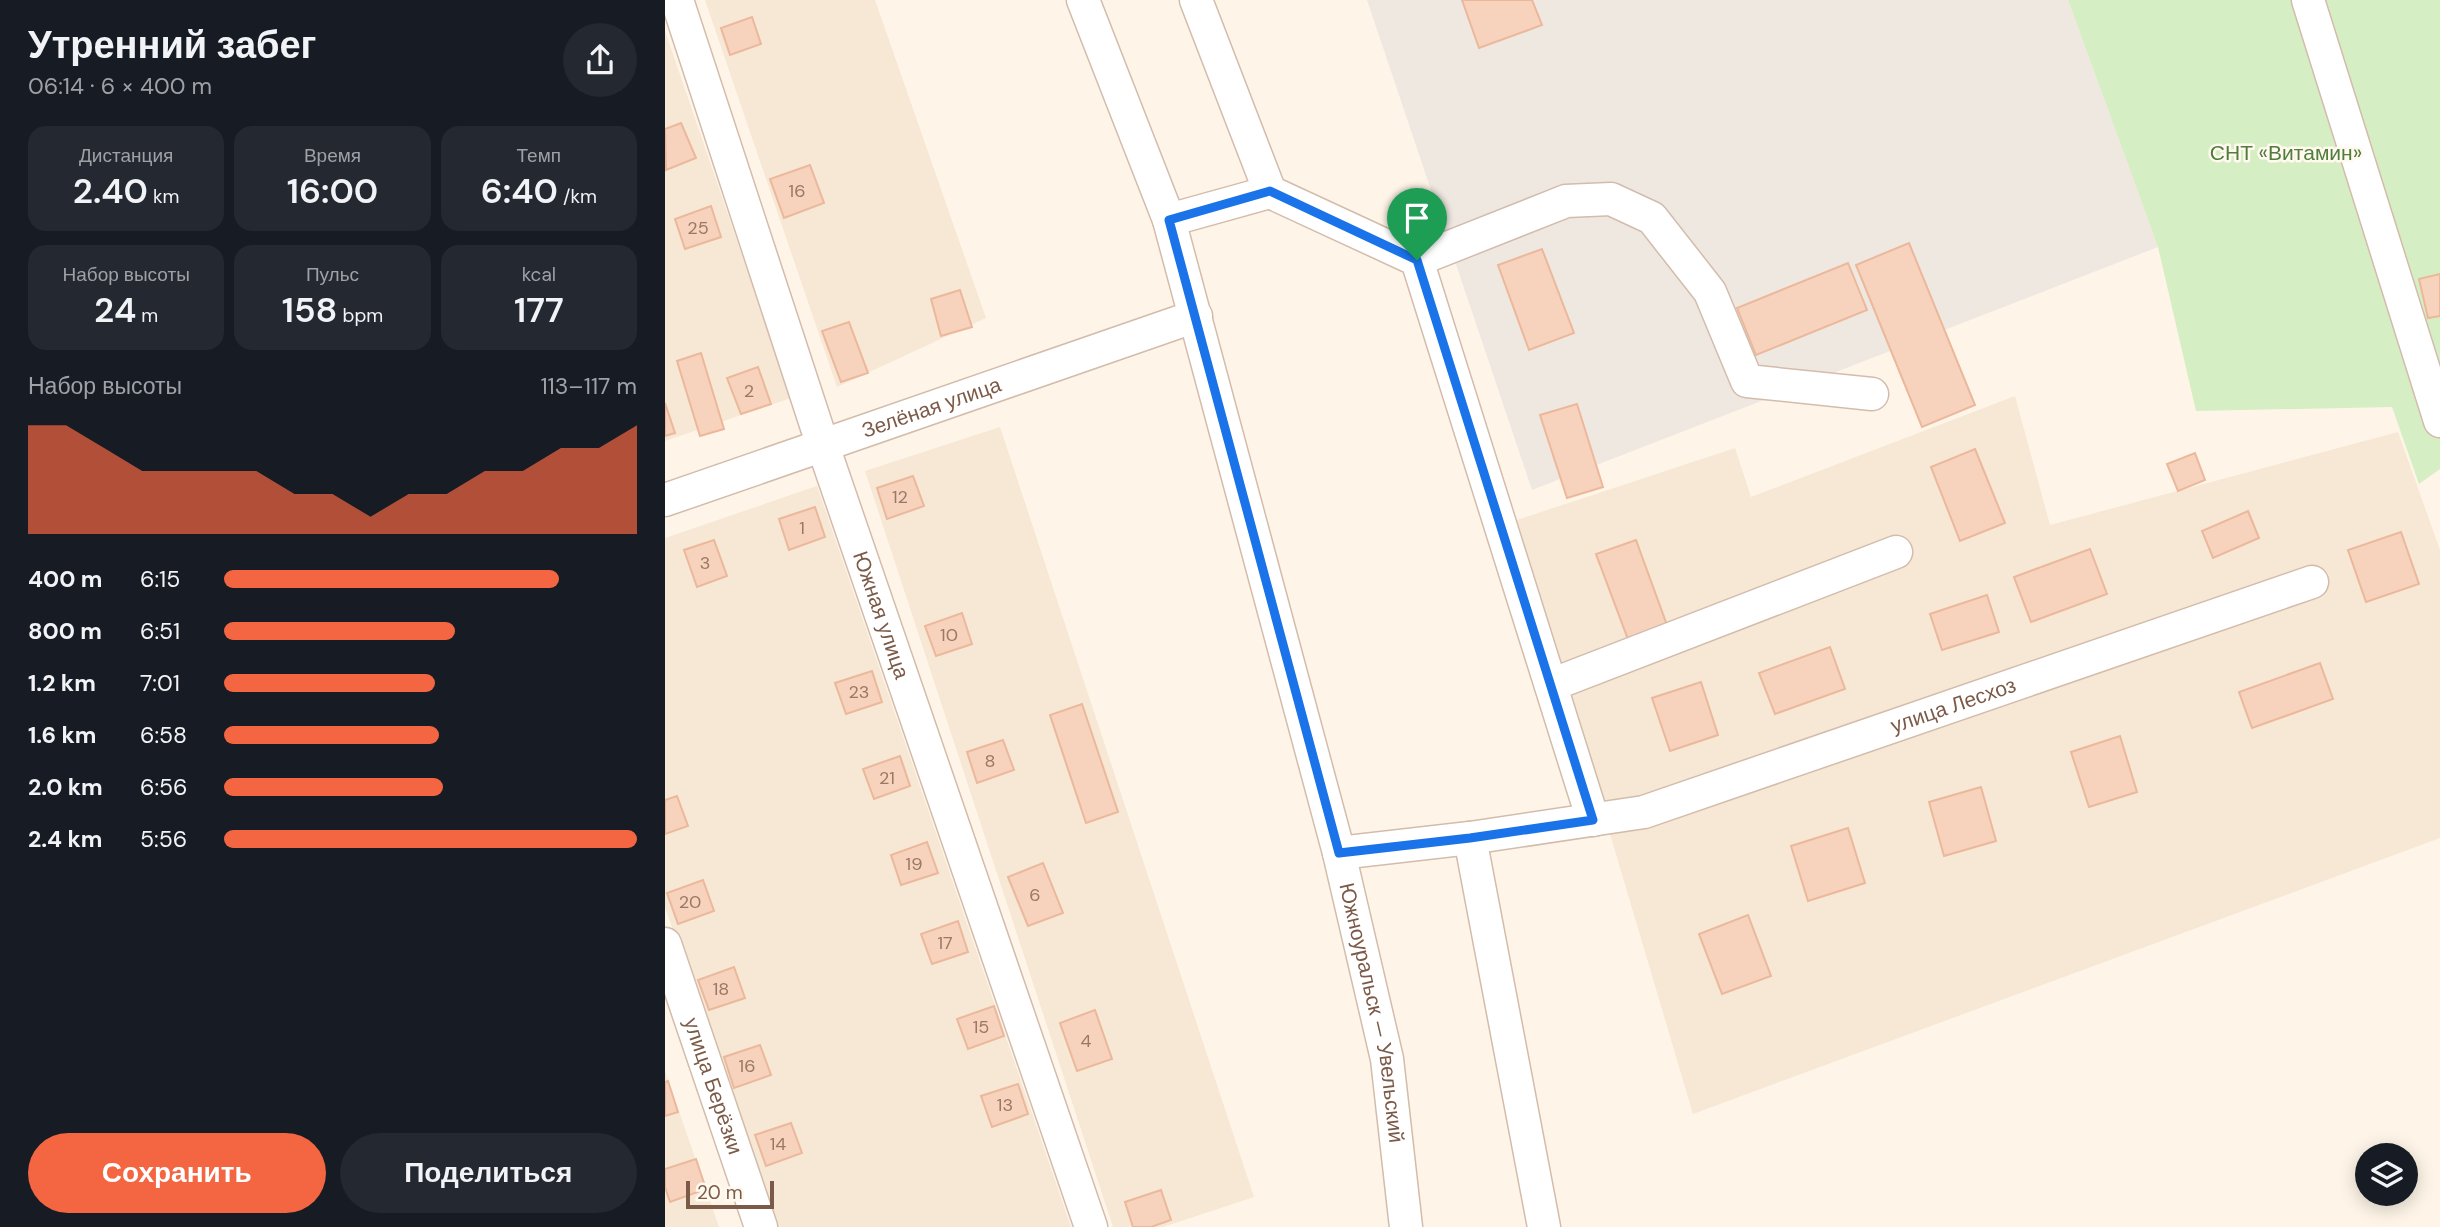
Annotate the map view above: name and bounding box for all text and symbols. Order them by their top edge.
text: Утренний забег [28,20,316,70]
button: share [563,23,637,97]
text: 06:14 · 6 × 400 m [28,71,212,101]
park label: СНТ «Витамин» [2210,139,2362,167]
text: Дистанция [79,143,173,168]
text: Время [304,143,361,168]
text: Темп [517,143,561,168]
text: 2.40 [73,168,148,214]
text: 16:00 [287,168,378,214]
text: 6:40 [481,168,558,214]
house number: 16 [789,179,805,203]
text: km [148,184,180,209]
text: /km [558,184,597,209]
pin [1387,188,1447,260]
icon: arrive [1398,199,1436,237]
house number: 25 [687,216,709,240]
text: Набор высоты [62,262,190,287]
text: Пульс [306,262,359,287]
text: kcal [522,262,556,287]
text: 24 [94,287,136,333]
text: 158 [282,287,337,333]
text: 177 [514,287,564,333]
text: m [136,303,158,328]
text: bpm [337,303,383,328]
street label: Зелёная улица [858,370,1005,445]
text: Набор высоты [28,371,182,401]
text: 113–117 m [540,371,637,401]
house number: 2 [744,379,754,403]
house number: 12 [892,485,908,509]
house number: 1 [799,516,805,540]
street label: Южная улица [846,547,916,683]
house number: 3 [700,551,710,575]
text: 400 m [28,564,102,594]
text: 6:15 [140,564,180,594]
text: 800 m [28,616,102,646]
text: 6:51 [140,616,180,646]
house number: 10 [940,623,958,647]
text: 1.2 km [28,668,96,698]
text: 7:01 [140,668,180,698]
street label: улица Лесхоз [1887,671,2020,740]
house number: 23 [848,680,870,704]
text: 1.6 km [28,720,96,750]
text: 6:58 [140,720,187,750]
house number: 8 [985,749,995,773]
house number: 21 [879,766,895,790]
text: 2.0 km [28,772,103,802]
text: 6:56 [140,772,188,802]
text: 2.4 km [28,824,102,854]
text: 5:56 [140,824,187,854]
house number: 19 [906,852,922,876]
street label: Южноуральск — Увельский [1332,880,1410,1144]
house number: 6 [1029,883,1041,907]
house number: 20 [679,890,701,914]
house number: 17 [937,931,953,955]
house number: 18 [713,977,729,1001]
street label: улица Берёзки [677,1014,749,1158]
house number: 15 [973,1015,989,1039]
house number: 4 [1081,1029,1092,1053]
house number: 16 [739,1054,755,1078]
house number: 13 [997,1093,1013,1117]
house number: 14 [770,1132,786,1156]
button: Сохранить [28,1133,326,1213]
button: Поделиться [340,1133,637,1213]
map controls [2355,1143,2418,1206]
button: layers [2355,1143,2418,1206]
scale bar [686,1178,773,1210]
text: 20 m [697,1180,743,1205]

